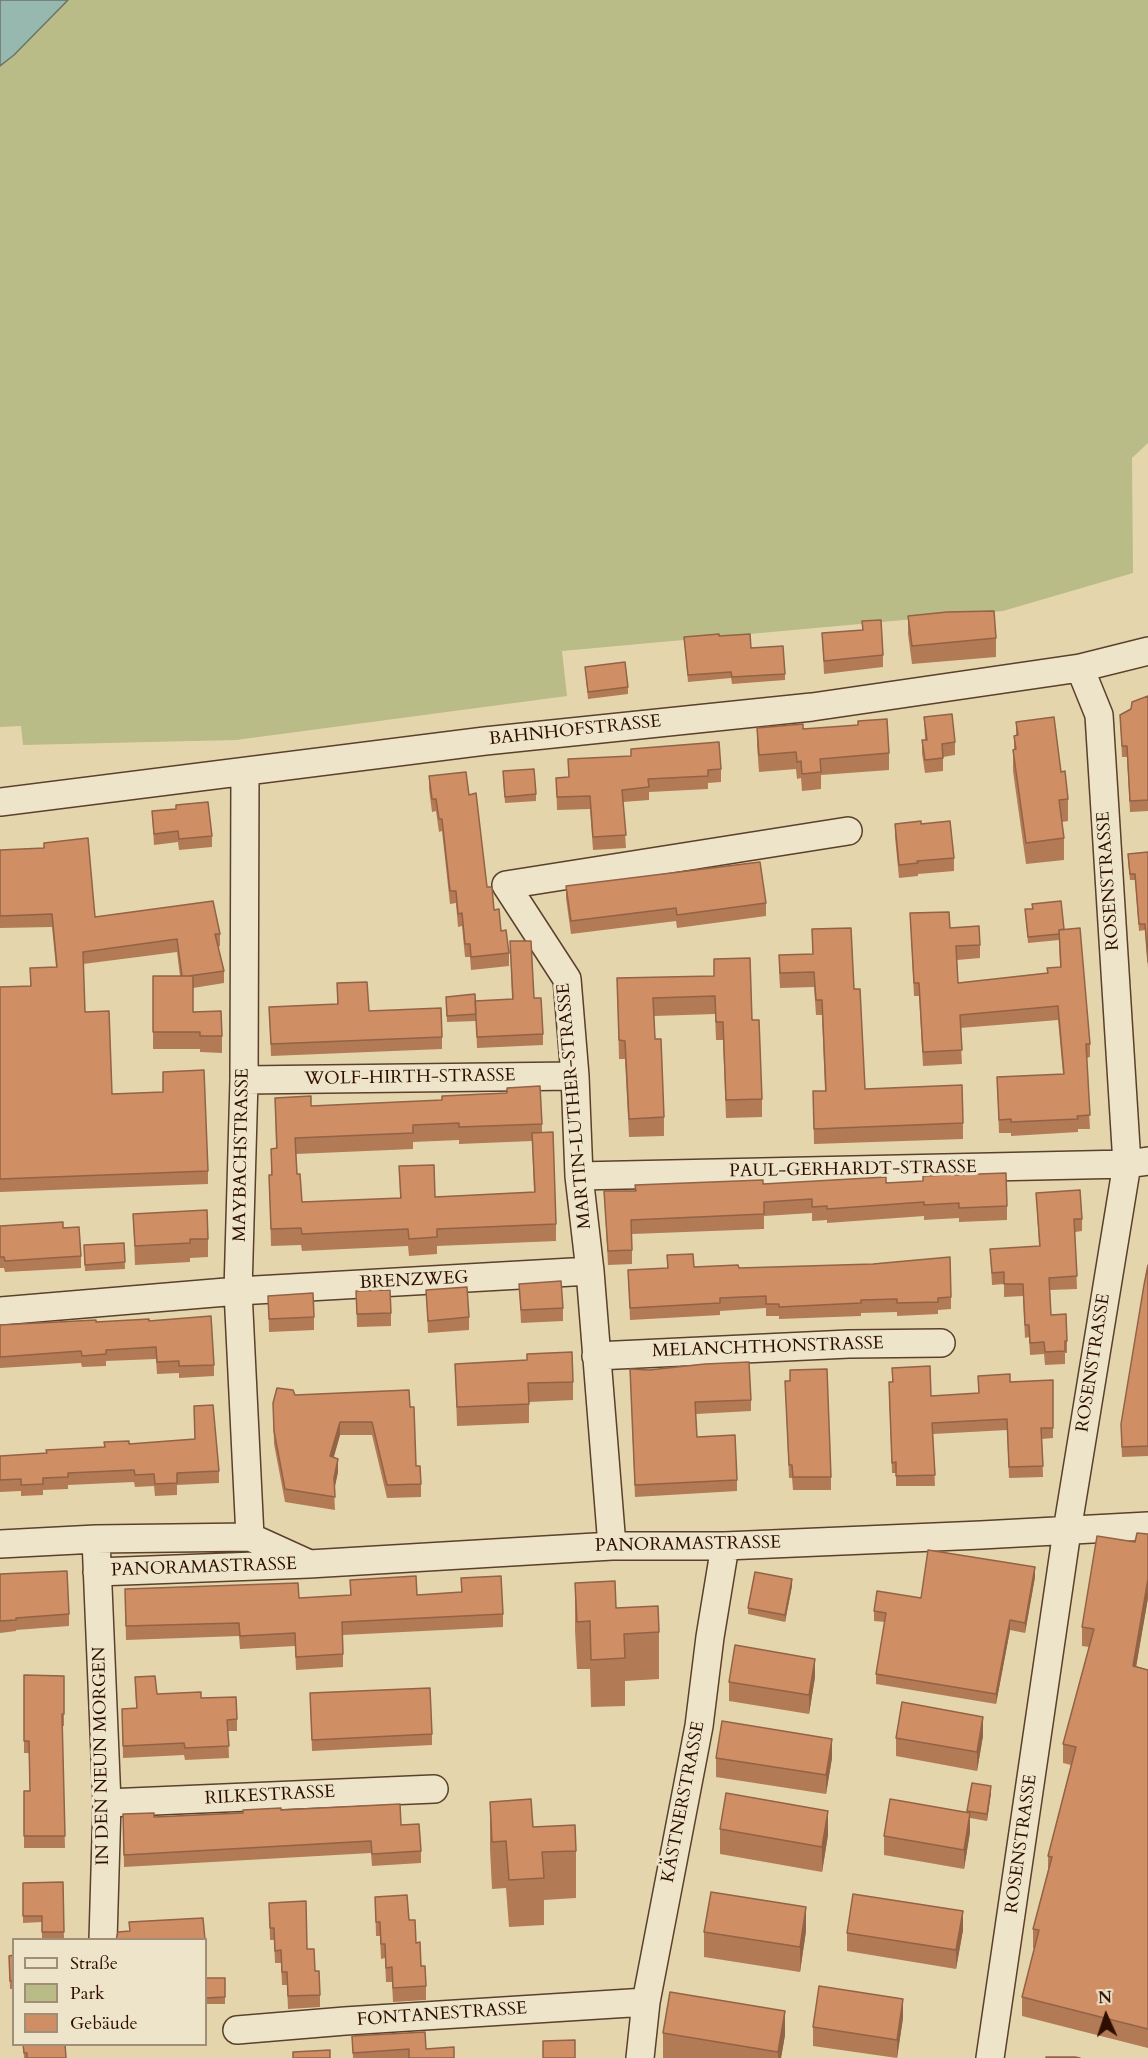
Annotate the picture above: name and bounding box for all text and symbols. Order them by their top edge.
street label: BAHNHOFSTRASSE [488,711,662,751]
street label: ROSENSTRASSE [1093,810,1125,952]
street label: MARTIN-LUTHER-STRASSE [553,982,597,1230]
street label: WOLF-HIRTH-STRASSE [304,1065,516,1091]
street label: MAYBACHSTRASSE [230,1068,254,1242]
street label: PAUL-GERHARDT-STRASSE [729,1157,977,1183]
street label: BRENZWEG [359,1267,469,1295]
street label: ROSENSTRASSE [1072,1292,1116,1434]
street label: MELANCHTHONSTRASSE [652,1333,884,1363]
street label: PANORAMASTRASSE [595,1533,781,1557]
street label: PANORAMASTRASSE [111,1554,297,1582]
street label: IN DEN NEUN MORGEN [89,1646,115,1866]
street label: KÄSTNERSTRASSE [658,1719,710,1885]
street label: ROSENSTRASSE [1002,1773,1042,1915]
street label: RILKESTRASSE [204,1782,336,1810]
legend [12,1938,207,2046]
text: Straße [70,1951,118,1976]
text: Park [70,1981,105,2006]
north arrow [1076,1986,1136,2046]
text: N [1098,1987,1113,2009]
street label: FONTANESTRASSE [356,1998,528,2032]
text: Gebäude [70,2011,138,2036]

